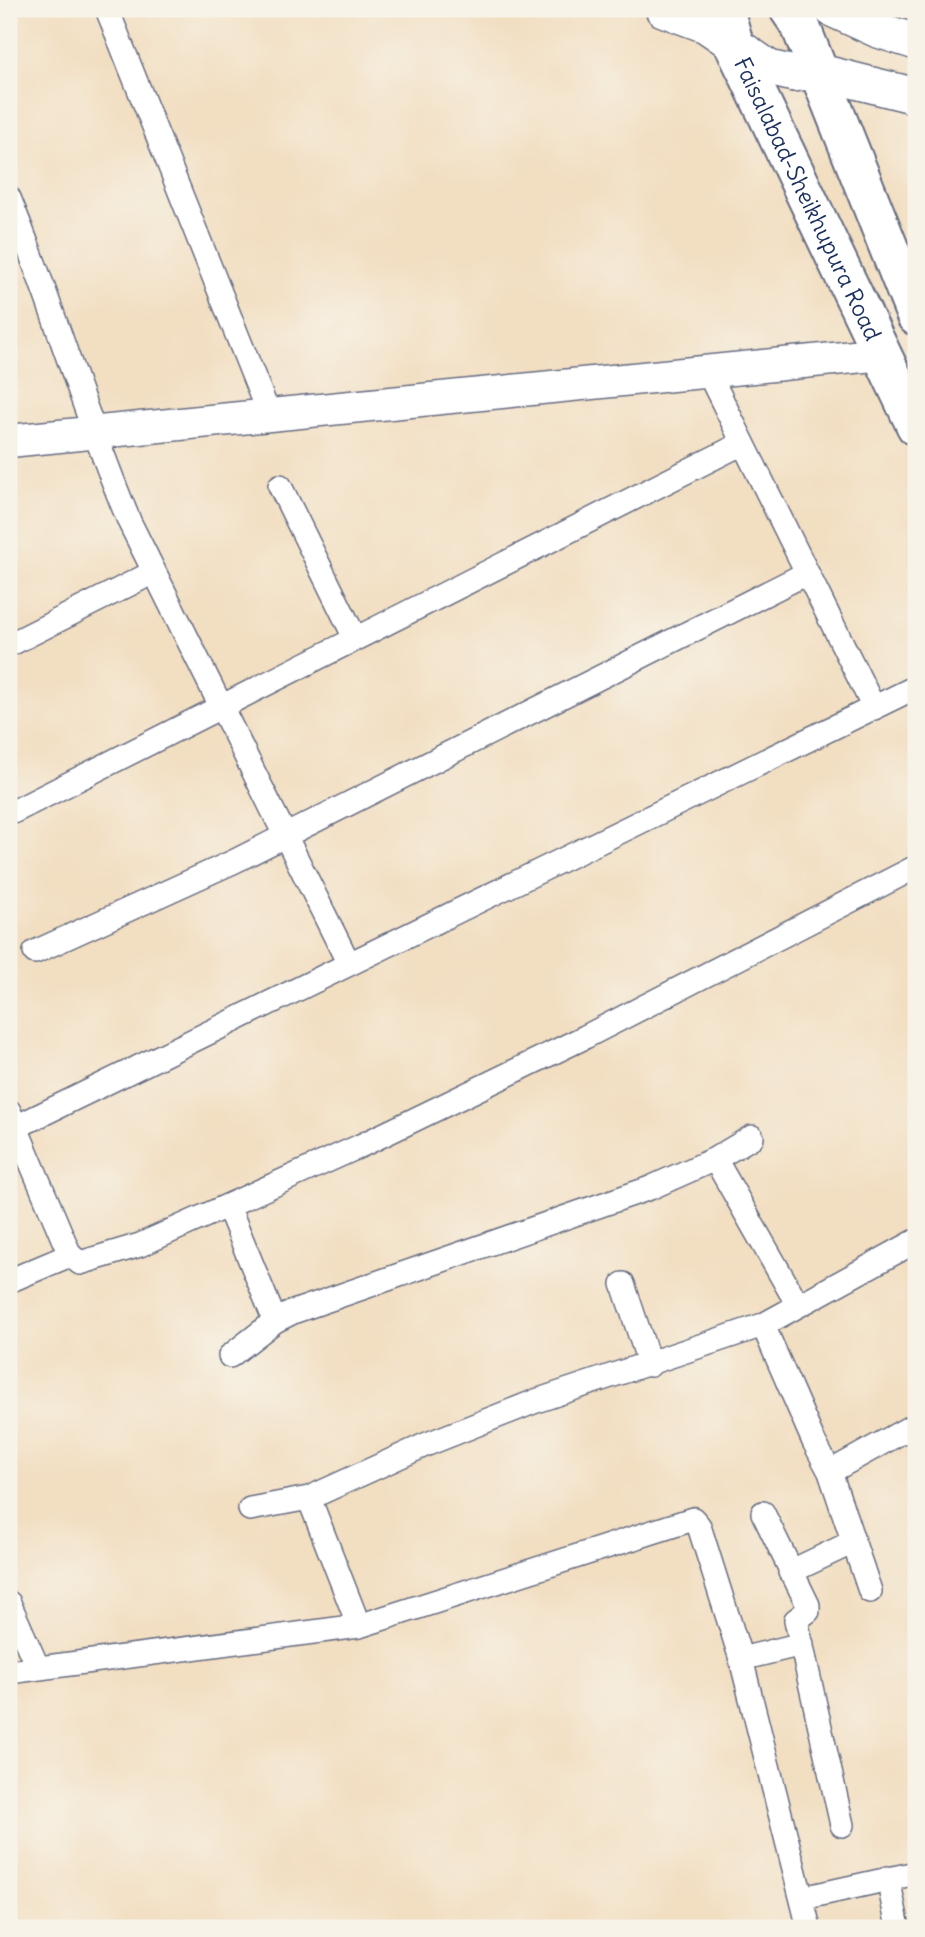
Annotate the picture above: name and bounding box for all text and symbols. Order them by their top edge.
street label: Faisalabad-Sheikhupura Road [728,52,888,345]

